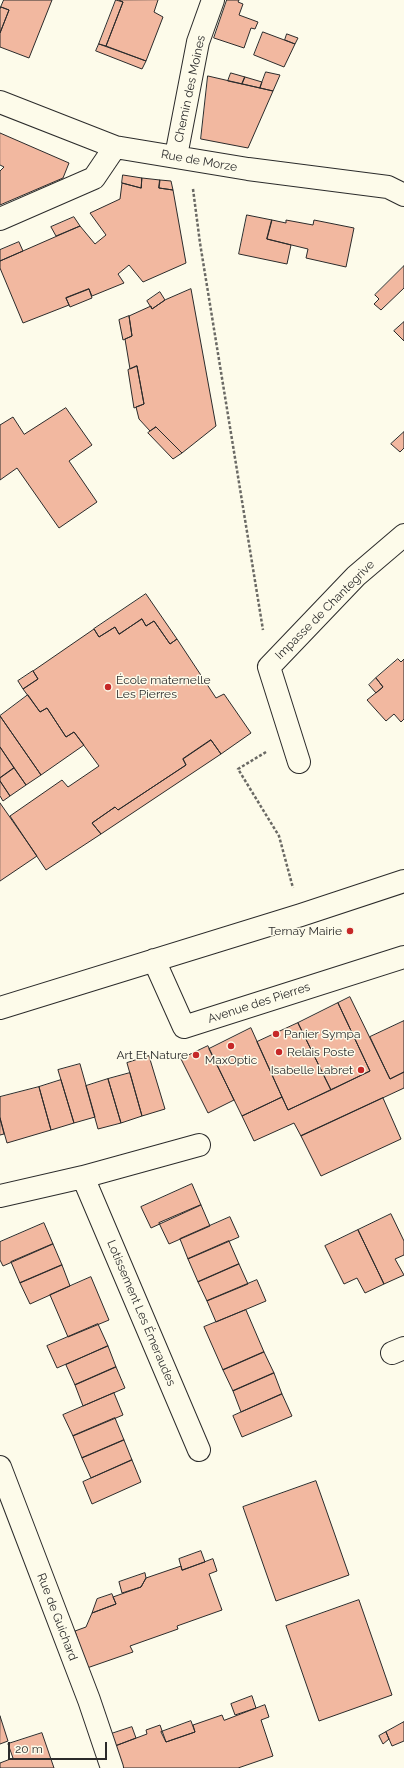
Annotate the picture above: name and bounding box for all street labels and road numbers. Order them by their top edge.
street label: Chemin des Moines [172,34,208,144]
street label: Rue de Morze [160,147,238,175]
street label: Impasse de Chantegrive [272,557,378,663]
street label: Avenue des Pierres [206,980,312,1026]
street label: Lotissement Les Émeraudes [104,1238,178,1388]
street label: Rue de Guichard [34,1571,80,1663]

